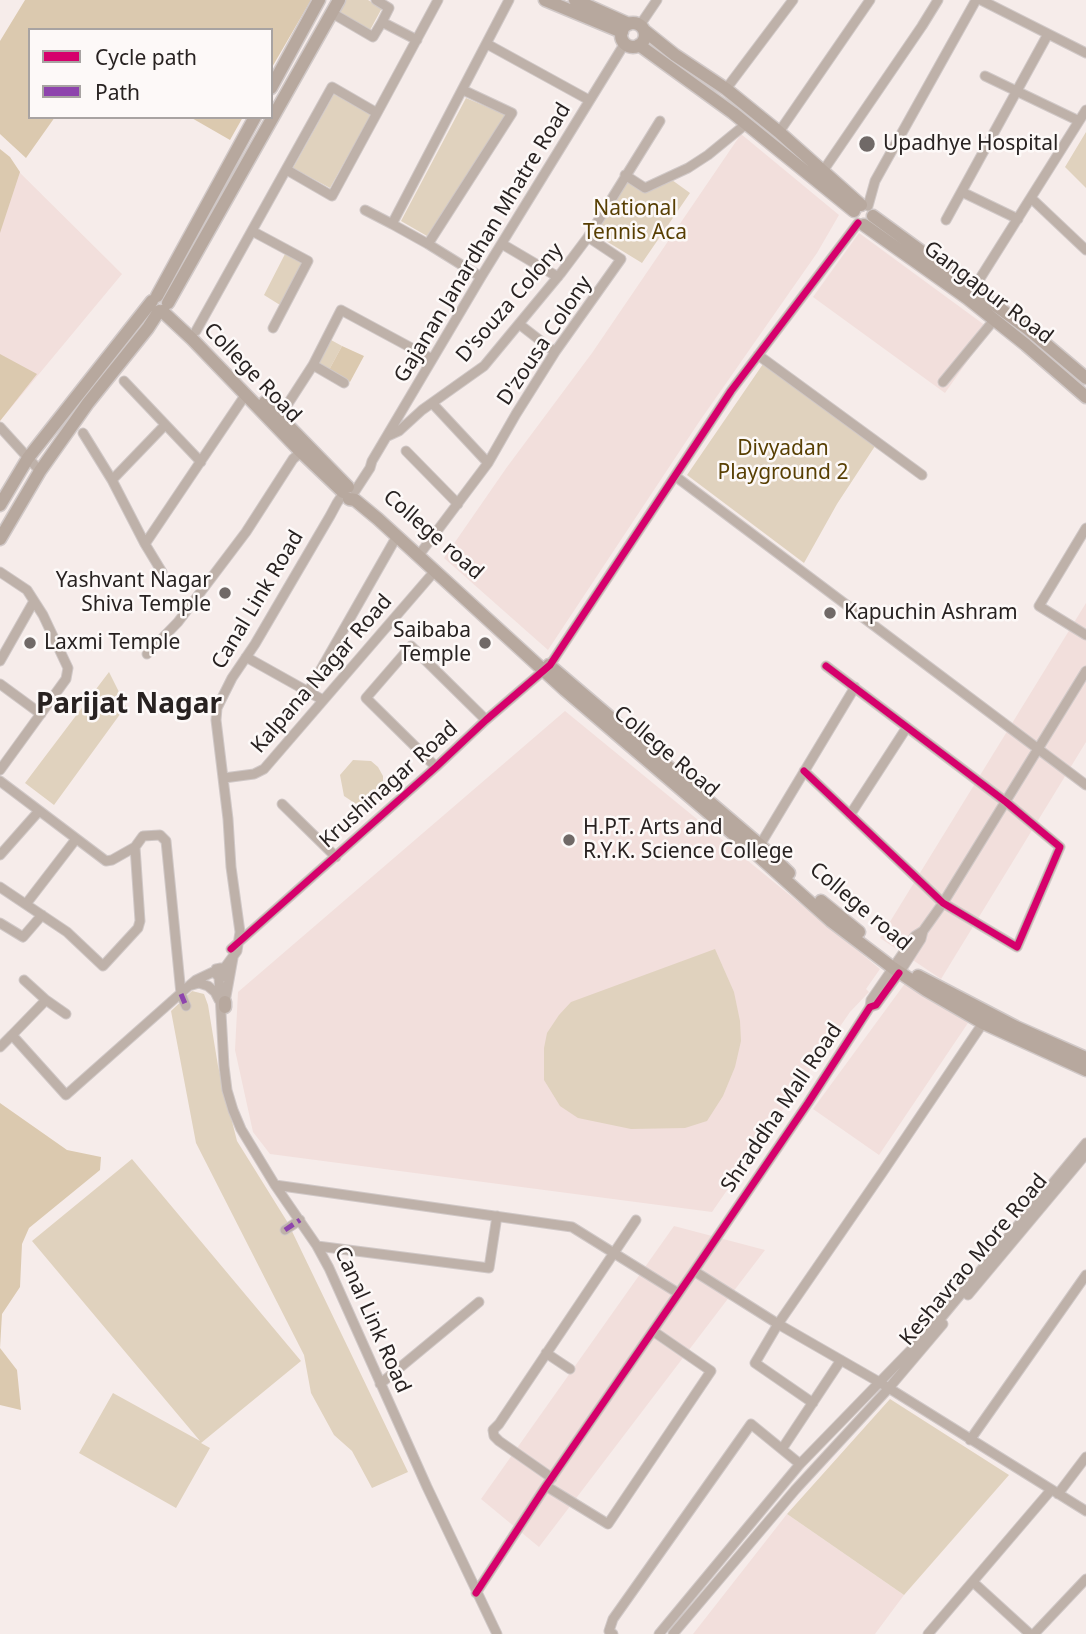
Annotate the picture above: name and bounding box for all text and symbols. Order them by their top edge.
legend [28,28,273,119]
text: Cycle path [95,43,197,71]
text: Path [95,78,140,106]
street label: Gajanan Janardhan Mhatre Road [389,99,577,387]
place label: Upadhye Hospital [883,131,1058,157]
marker: Upadhye Hospital [857,134,877,154]
park label: National Tennis Aca [583,196,687,246]
street label: Gangapur Road [918,236,1058,350]
street label: D'souza Colony [451,238,569,368]
street label: D'zousa Colony [492,271,598,411]
street label: College Road [198,318,306,428]
park label: Divyadan Playground 2 [718,436,848,486]
street label: College road [378,485,488,585]
street label: Canal Link Road [207,526,309,674]
place label: Yashvant Nagar Shiva Temple [56,568,211,618]
marker: Yashvant Nagar Shiva Temple [217,585,233,601]
street label: Kalpana Nagar Road [246,589,398,759]
place label: Kapuchin Ashram [844,600,1018,626]
marker: Kapuchin Ashram [822,605,838,621]
place label: Saibaba Temple [393,618,471,668]
place label: Laxmi Temple [44,630,180,656]
marker: Laxmi Temple [22,635,38,651]
marker: Saibaba Temple [477,635,493,651]
district label: Parijat Nagar [36,688,222,722]
street label: College Road [608,701,724,803]
street label: Krushinagar Road [315,716,463,854]
place label: H.P.T. Arts and R.Y.K. Science College [583,815,793,865]
marker: H.P.T. Arts and R.Y.K. Science College [561,832,577,848]
street label: College road [804,857,916,957]
street label: Shraddha Mall Road [716,1019,848,1197]
street label: Keshavrao More Road [895,1169,1053,1351]
street label: Canal Link Road [329,1243,415,1397]

